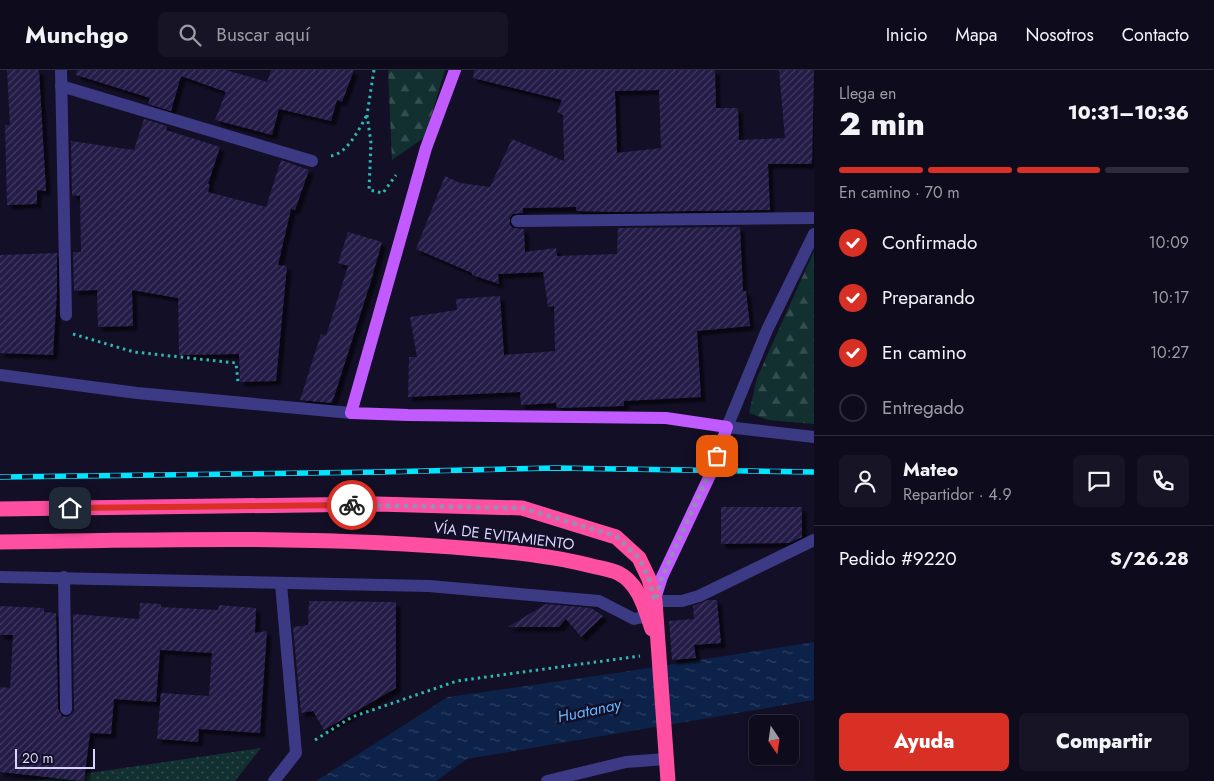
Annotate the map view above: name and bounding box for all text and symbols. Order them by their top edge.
search box [158,12,508,57]
text: Munchgo [25,17,128,52]
icon: search [176,21,204,49]
text: Buscar aquí [216,21,310,48]
text: Inicio [886,22,927,48]
text: Mapa [955,22,997,48]
text: Nosotros [1025,22,1094,48]
text: Contacto [1122,22,1189,48]
text: Llega en [839,82,896,105]
text: 10:31–10:36 [1068,99,1189,126]
text: 2 min [839,101,925,147]
text: En camino · 70 m [839,181,960,204]
icon: check [839,229,867,257]
text: Confirmado [882,229,977,256]
text: 10:09 [1149,231,1189,254]
icon: check [839,284,867,312]
text: Preparando [882,284,975,311]
text: 10:17 [1152,286,1189,309]
icon: check [839,339,867,367]
text: En camino [882,339,966,366]
text: 10:27 [1150,341,1189,364]
text: Entregado [882,394,964,421]
pin [696,435,738,477]
icon: bag [703,442,731,470]
button: person [839,455,891,507]
button: chat [1073,455,1125,507]
button: phone [1137,455,1189,507]
text: Mateo [903,456,958,483]
courier [327,480,377,530]
text: Repartidor · 4.9 [903,483,1012,506]
pin [49,487,91,529]
icon: bike [338,491,366,519]
icon: home [56,494,84,522]
street label: VÍA DE EVITAMIENTO [432,516,576,556]
text: Pedido #9220 [839,545,957,572]
text: S/26.28 [1110,545,1189,572]
water label: Huatanay [555,692,624,728]
button: Ayuda [839,713,1009,771]
button: Compartir [1019,713,1189,771]
north arrow [749,715,799,765]
map controls [749,715,799,765]
scale bar [15,746,95,769]
text: 20 m [22,748,54,768]

